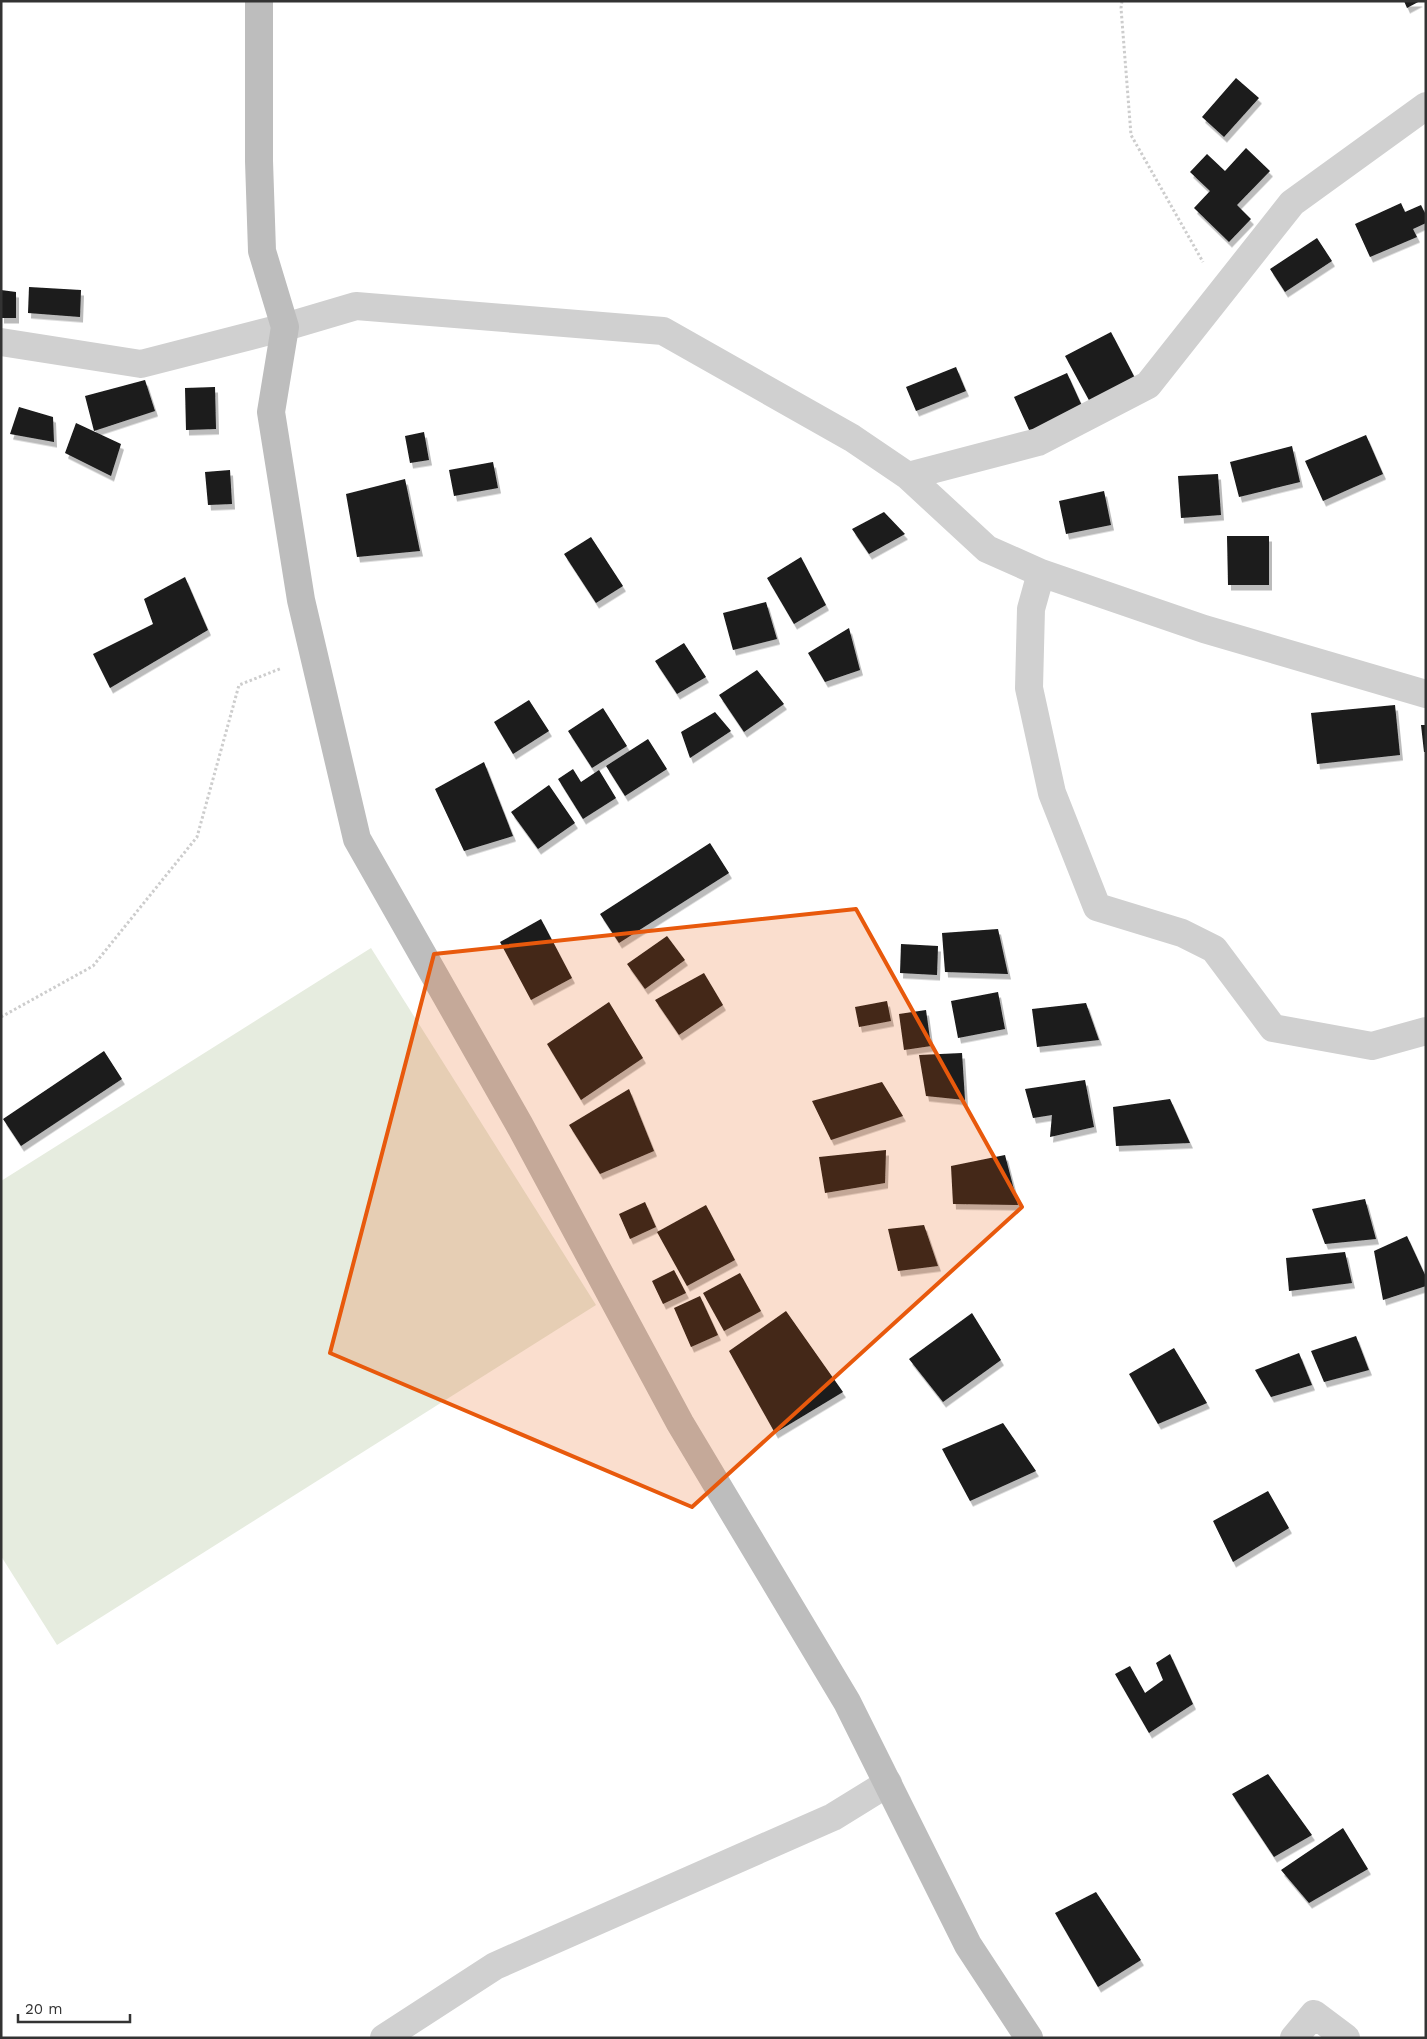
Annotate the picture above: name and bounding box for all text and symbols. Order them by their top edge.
scale bar [18,1992,130,2024]
text: 20 m [25,2000,63,2018]

